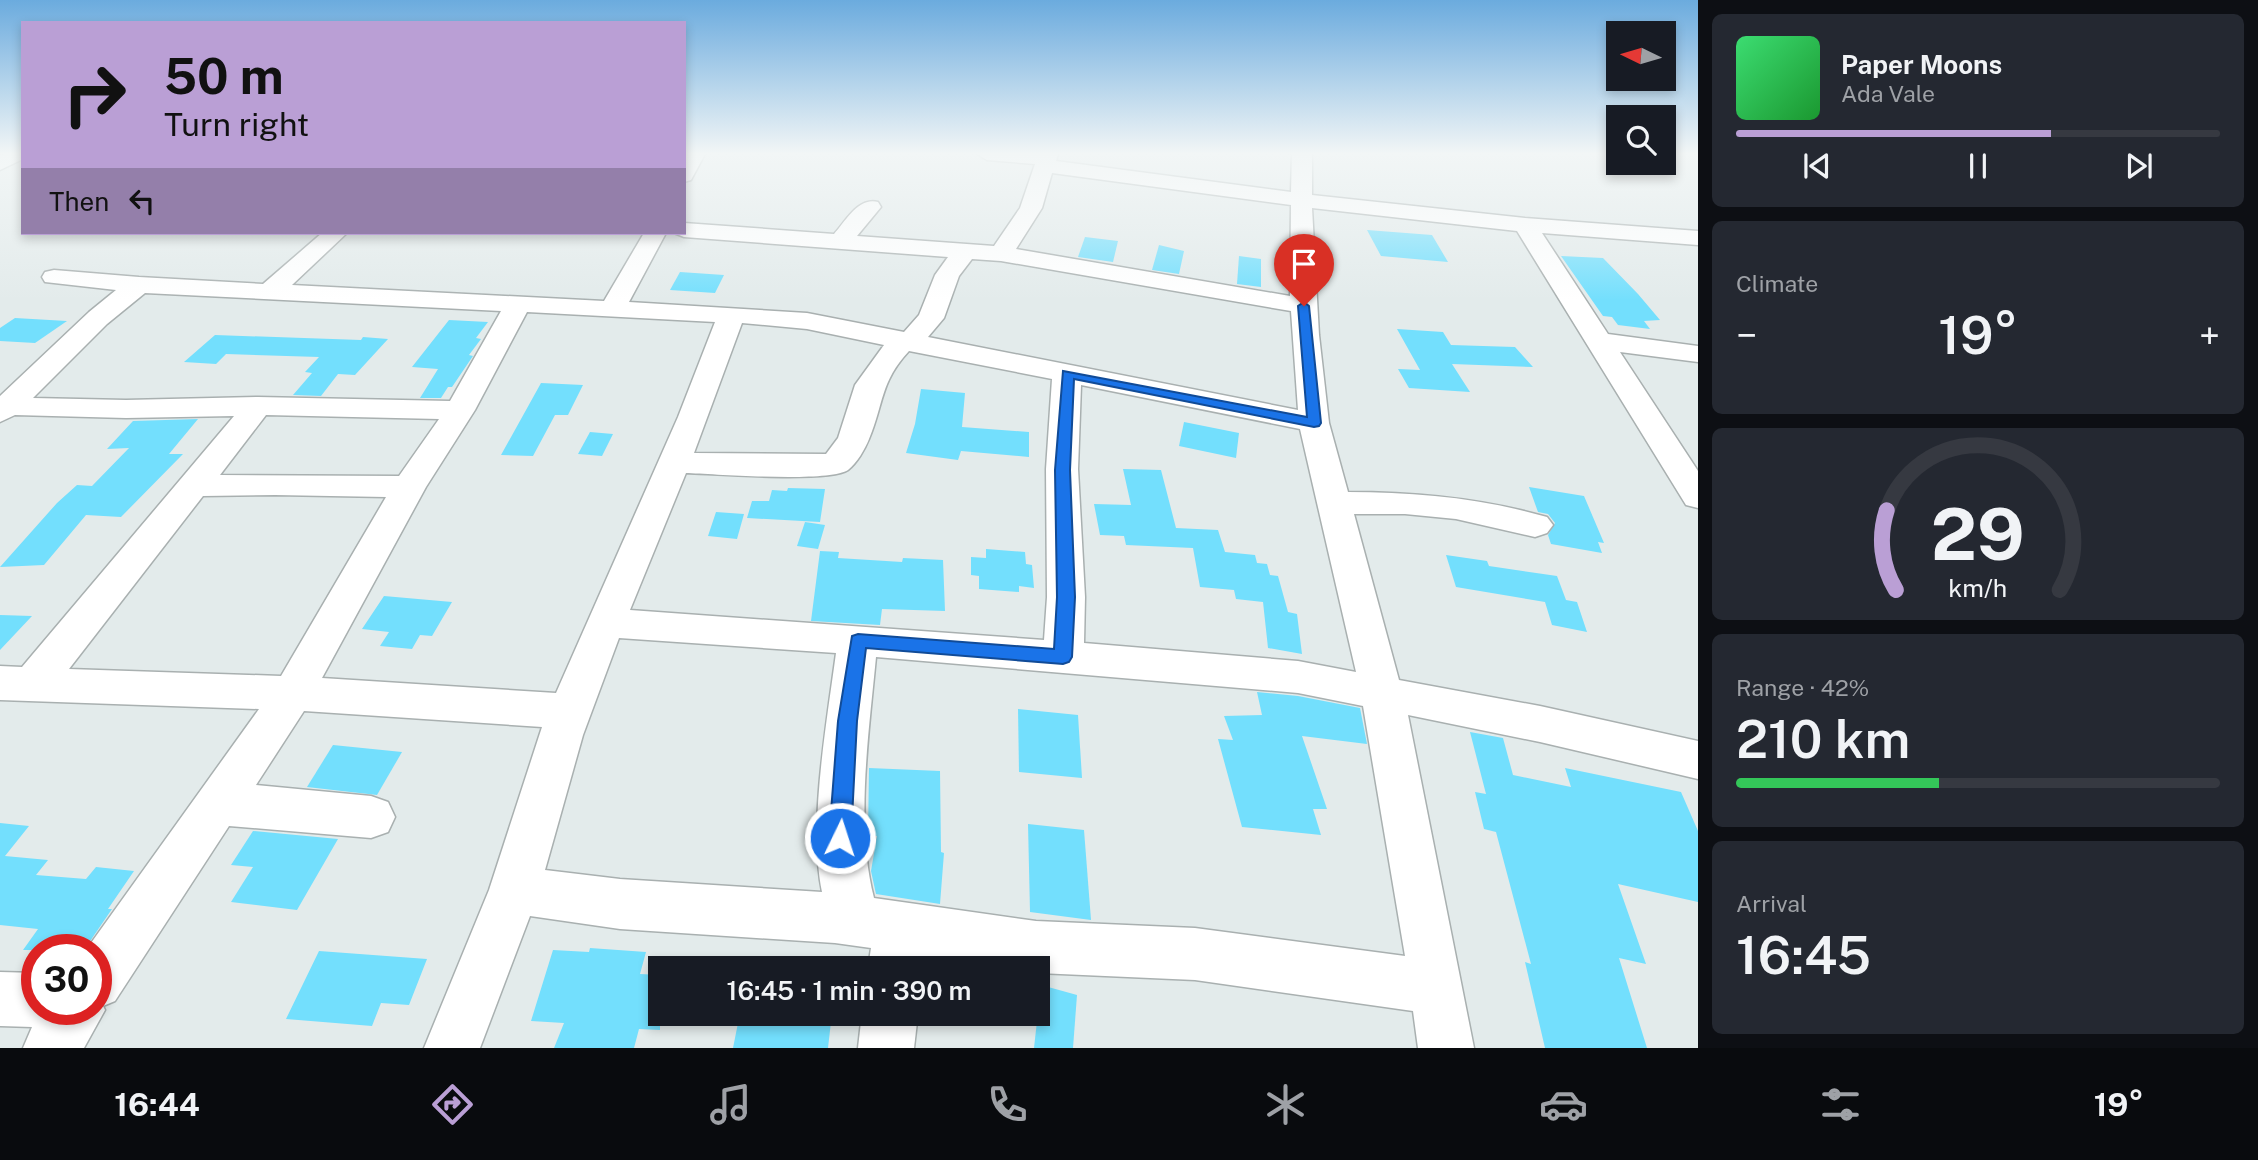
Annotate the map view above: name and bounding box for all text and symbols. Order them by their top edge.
north arrow [1606,21,1676,91]
map controls [1606,21,1676,175]
text: 50 m [164,47,284,105]
icon: right [49,49,140,140]
text: Paper Moons [1841,49,2002,80]
text: Ada Vale [1841,80,1935,107]
button: search [1606,105,1676,175]
text: Turn right [164,106,309,143]
icon: previous [1798,147,1836,185]
icon: pause [1959,147,1997,185]
icon: next [2120,147,2158,185]
icon: left [123,182,161,220]
text: Then [49,186,109,217]
pin [1274,234,1334,306]
icon: arrive [1285,245,1323,283]
text: Climate [1736,270,1818,297]
text: 19° [1938,305,2018,366]
text: − [1736,313,1757,358]
text: + [2199,313,2220,358]
text: 29 [1931,491,2025,576]
text: km/h [1949,573,2007,603]
text: Range · 42% [1736,674,1869,701]
text: 210 km [1736,709,1910,770]
position arrow [803,801,877,875]
text: Arrival [1736,890,1807,917]
text: 16:45 [1736,925,1871,986]
speed limit sign: 30 [21,934,112,1025]
text: 16:45 · 1 min · 390 m [727,975,972,1006]
icon: directions [428,1080,477,1129]
icon: music [706,1080,755,1129]
icon: phone [983,1080,1032,1129]
icon: climate [1261,1080,1310,1129]
icon: car [1539,1080,1588,1129]
icon: filters [1816,1080,1865,1129]
text: 16:44 [114,1086,200,1123]
text: 19° [2094,1086,2144,1123]

